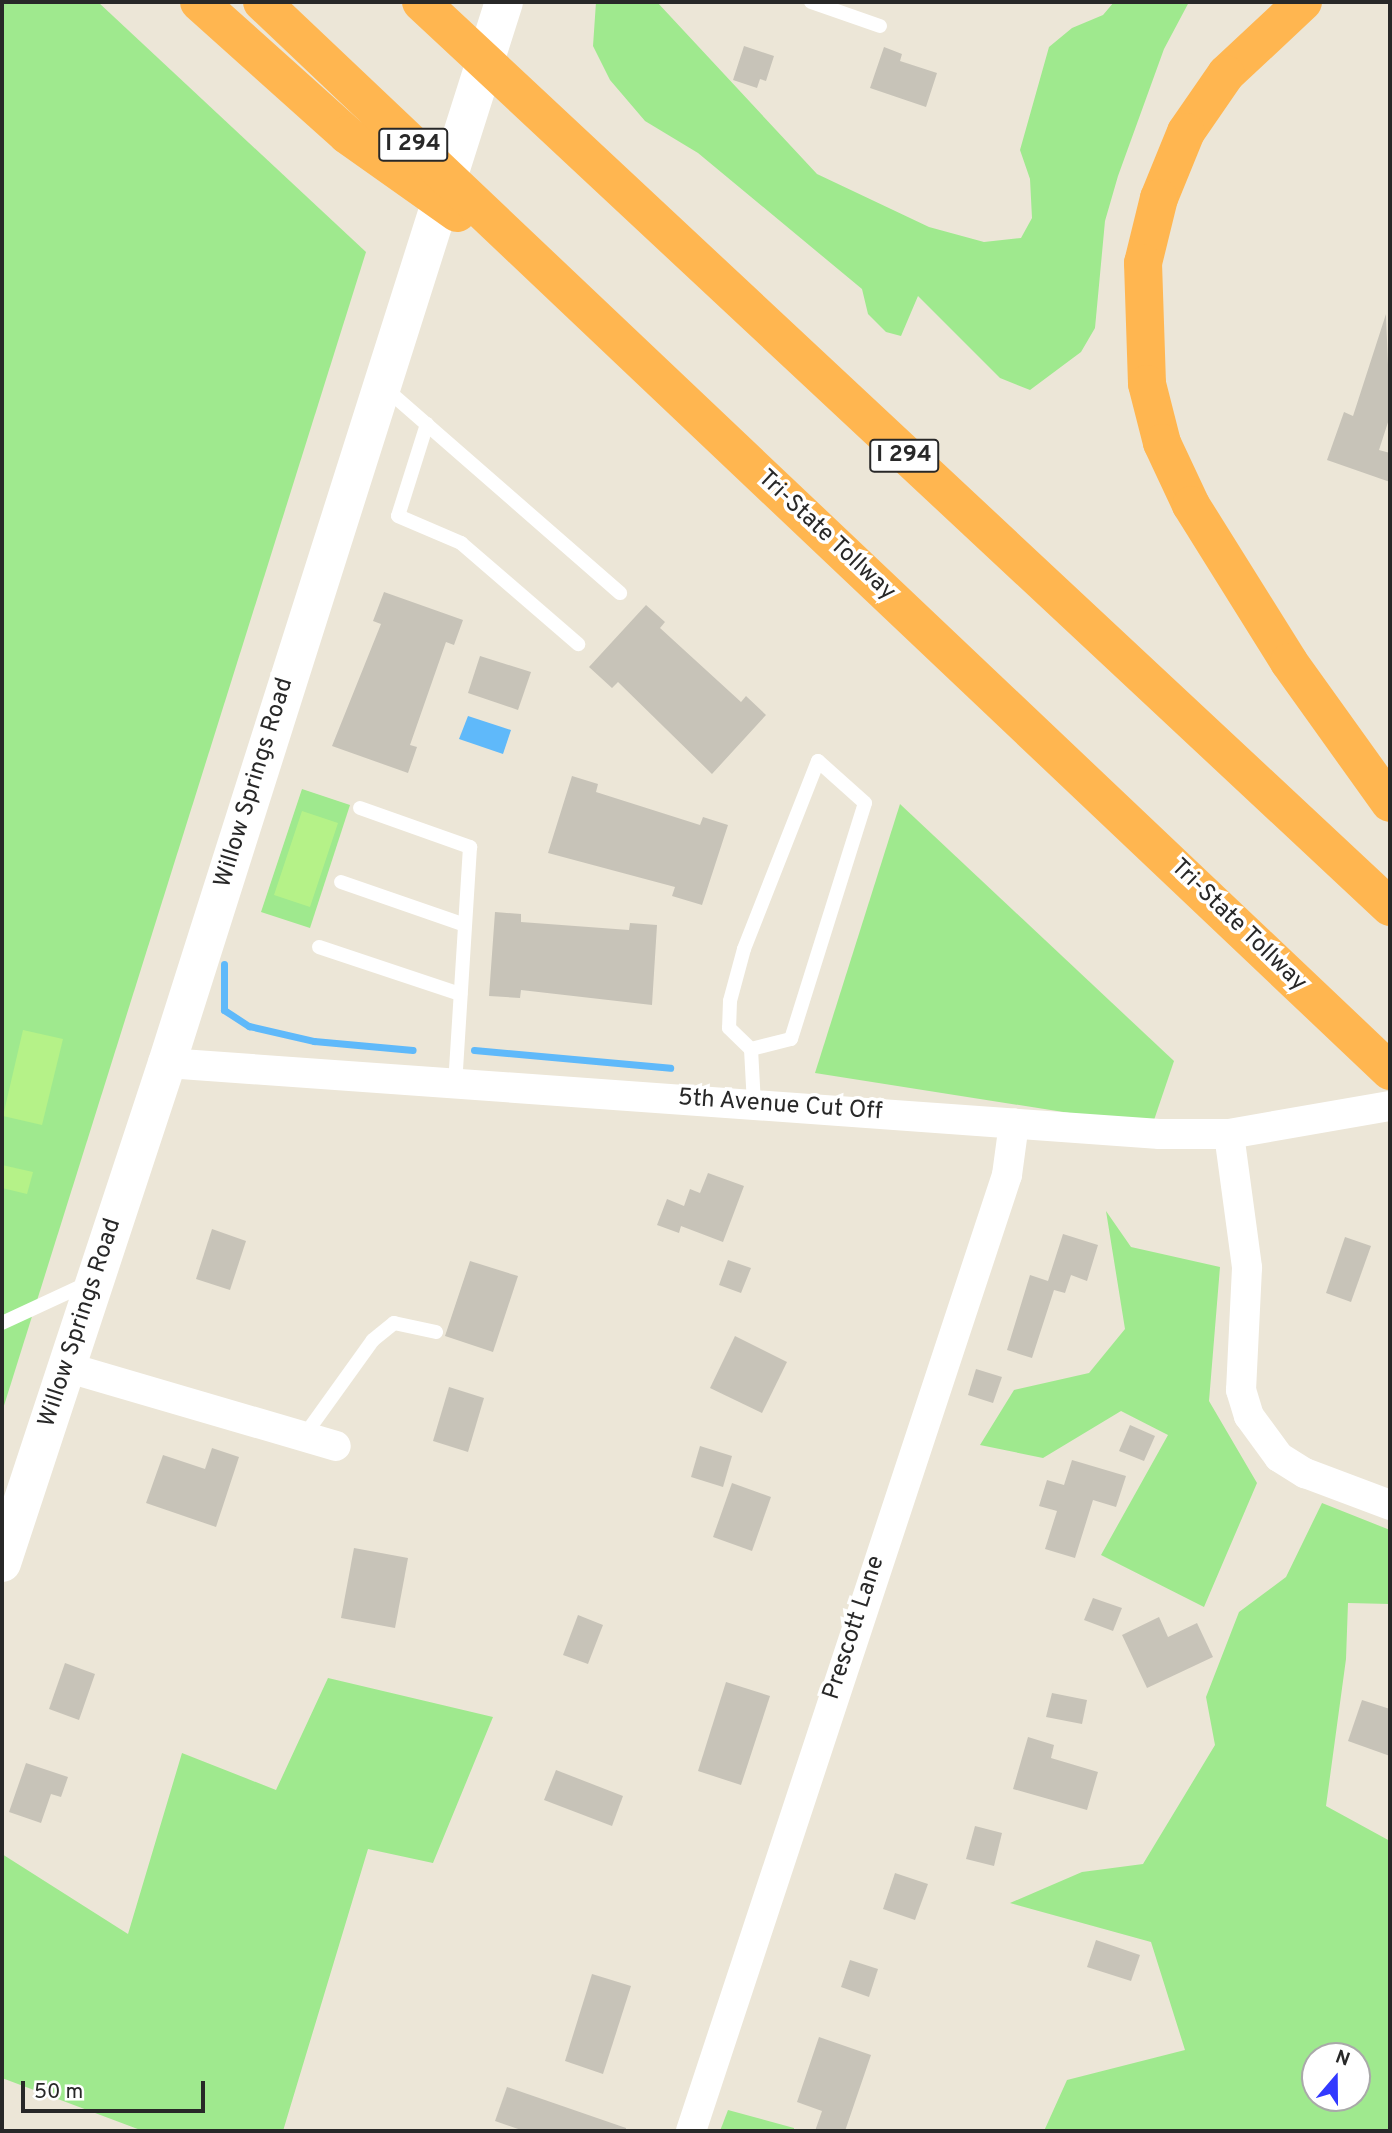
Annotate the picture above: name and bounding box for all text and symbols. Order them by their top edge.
road number: I 294 [378,126,448,164]
road number: I 294 [869,436,939,476]
street label: Tri-State Tollway [751,464,901,608]
street label: Willow Springs Road [209,675,301,891]
street label: Tri-State Tollway [1164,853,1312,999]
street label: 5th Avenue Cut Off [676,1084,884,1128]
street label: Willow Springs Road [34,1215,128,1431]
street label: Prescott Lane [818,1552,892,1704]
north arrow [1301,2042,1371,2112]
text: N [1332,2046,1353,2073]
scale bar [24,2066,208,2110]
text: 50 m [34,2079,83,2106]

